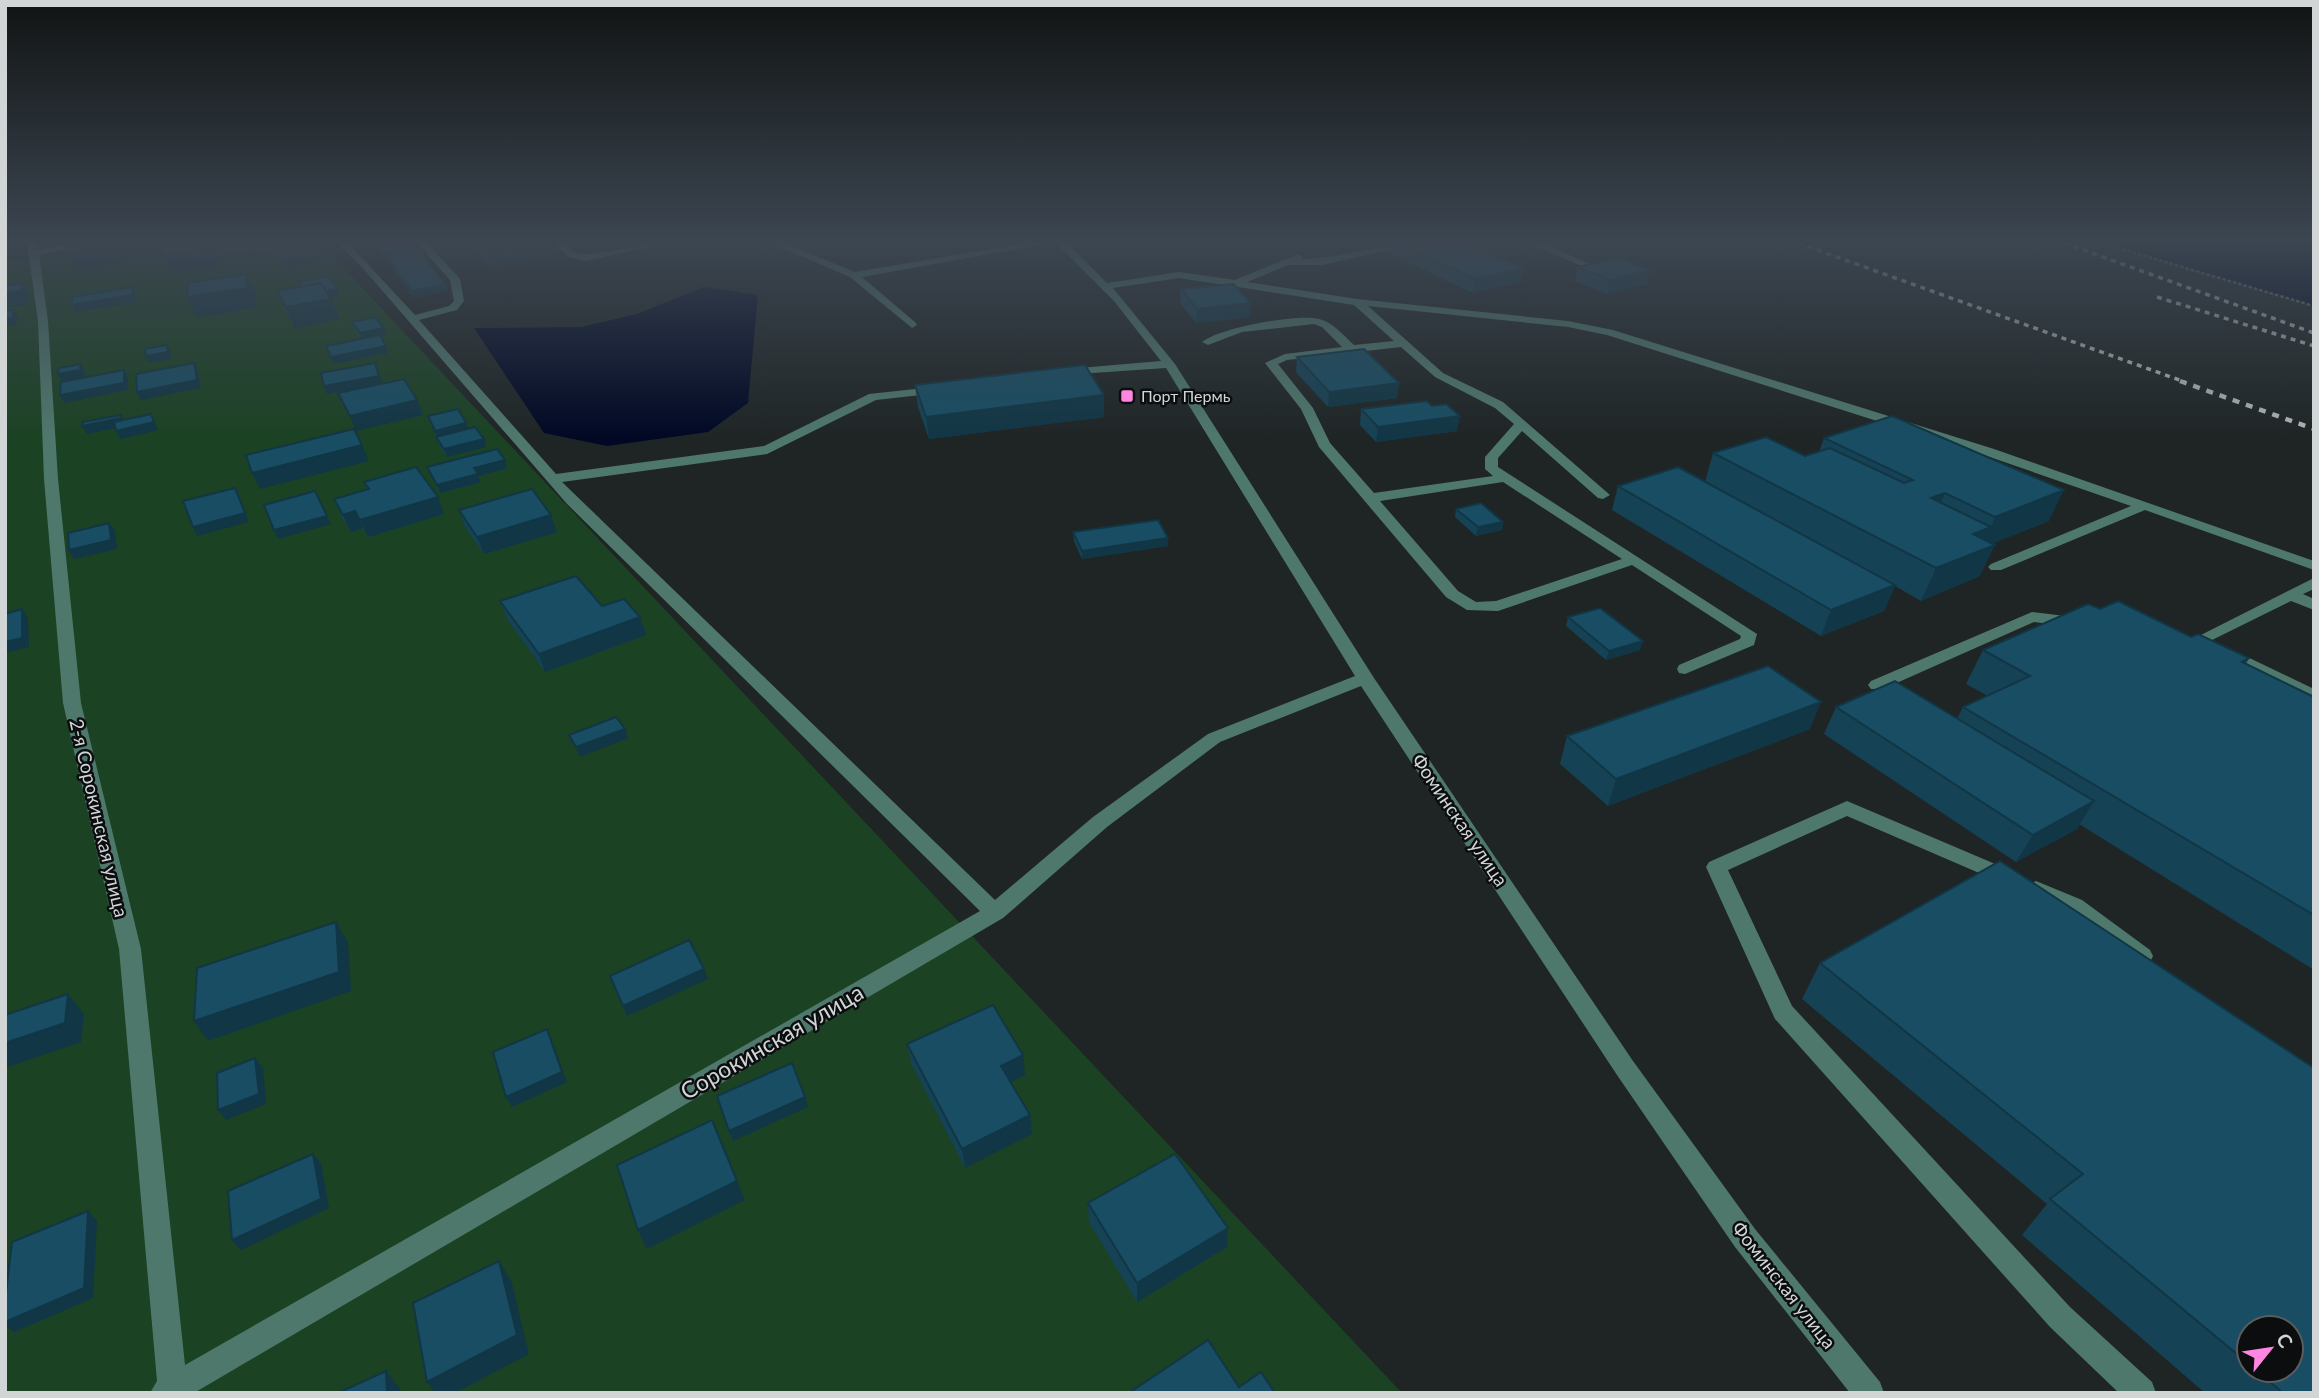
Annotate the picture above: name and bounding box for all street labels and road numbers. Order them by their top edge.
street label: 2-я Сорокинская улица [65,716,134,919]
street label: Фоминская улица [1408,749,1513,890]
street label: Сорокинская улица [675,977,868,1105]
street label: Фоминская улица [1728,1217,1841,1353]

